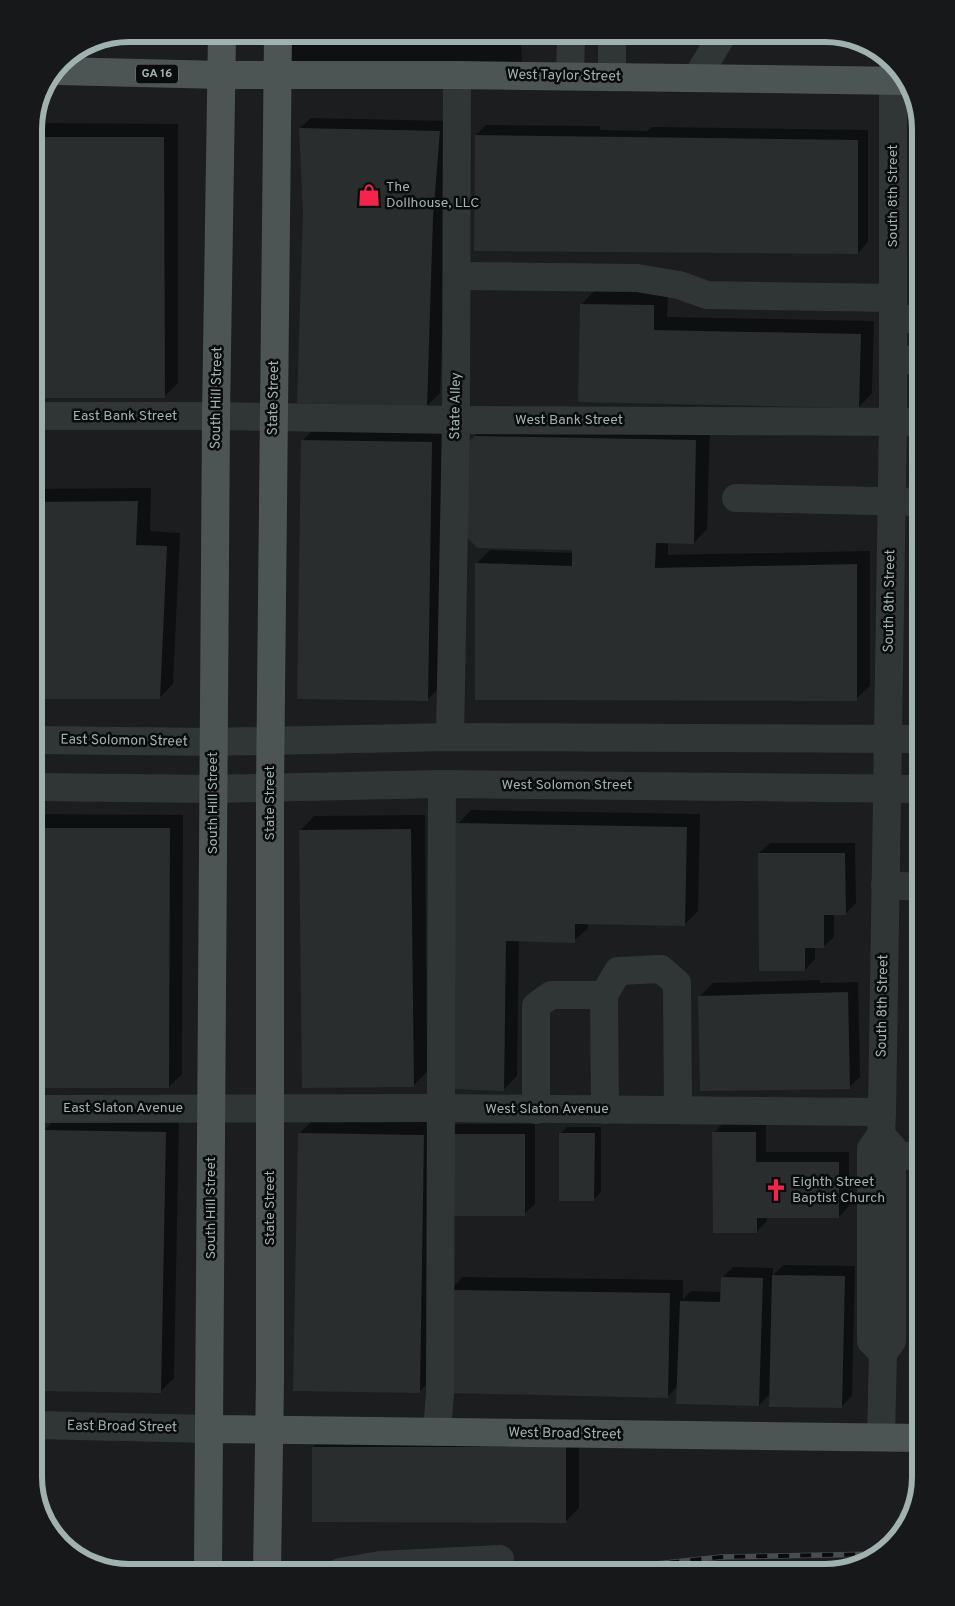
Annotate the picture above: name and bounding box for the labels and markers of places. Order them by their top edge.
place label: The Dollhouse, LLC [386,179,479,212]
shop icon: The Dollhouse, LLC [356,182,382,208]
place label: Eighth Street Baptist Church [792,1174,885,1207]
church icon: Eighth Street Baptist Church [763,1177,789,1203]

